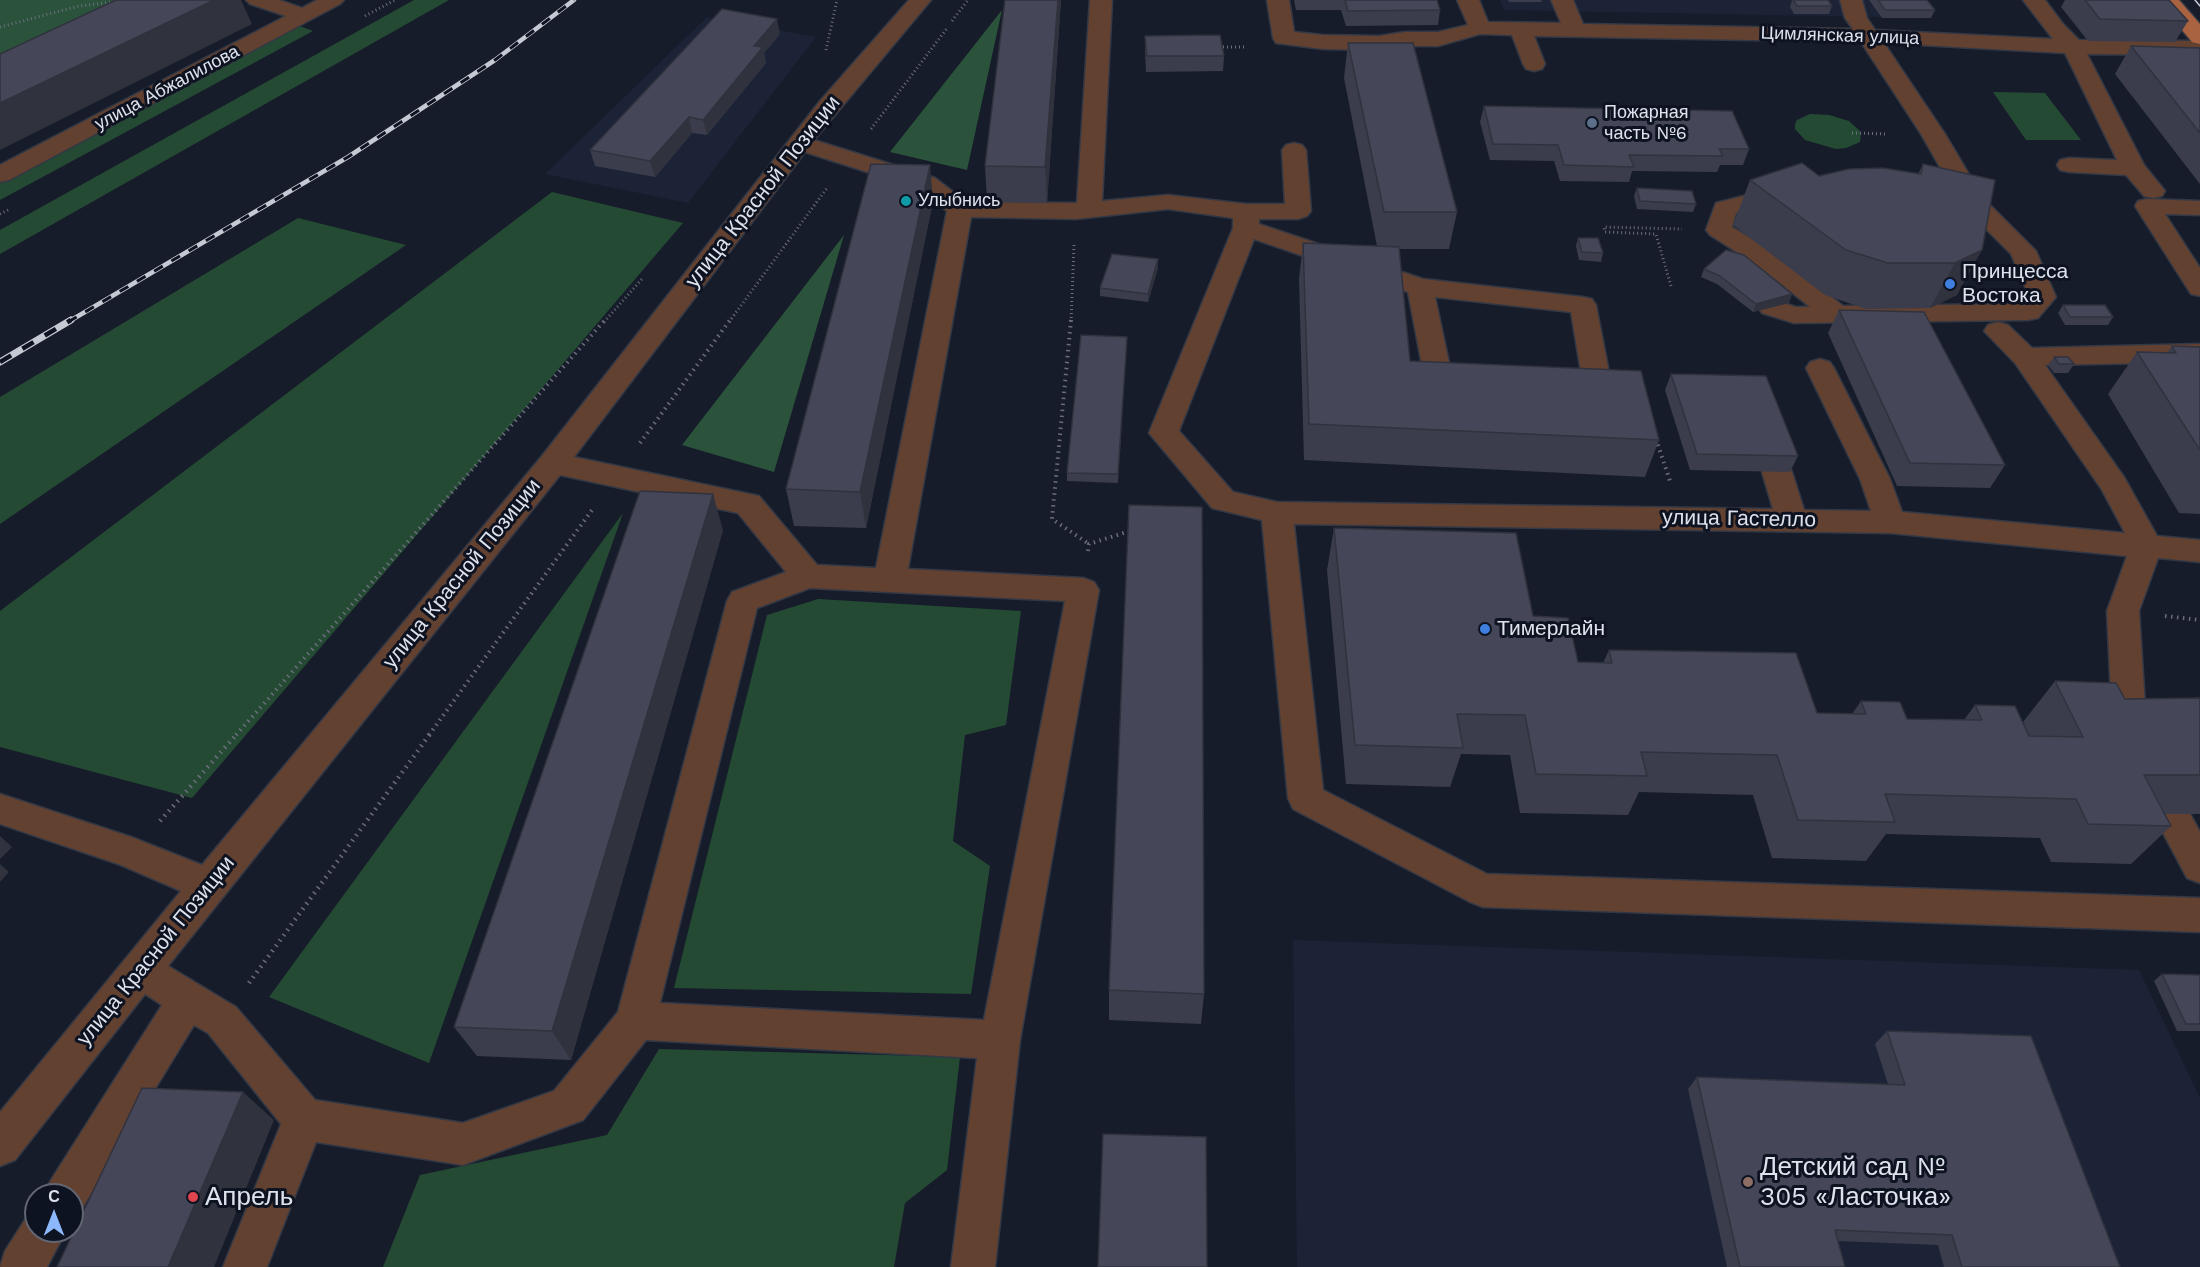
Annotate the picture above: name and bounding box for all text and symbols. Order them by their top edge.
street label: Цимлянская улица [1760,22,1920,50]
street label: улица Абжалилова [91,41,243,135]
street label: улица Красной Позиции [680,91,846,293]
place label: Пожарная часть №6 [1604,102,1689,144]
marker: Пожарная часть №6 [1585,116,1599,130]
place label: Улыбнись [918,190,1000,212]
marker: Улыбнись [899,194,913,208]
place label: Принцесса Востока [1962,259,2068,309]
marker: Принцесса Востока [1943,277,1957,291]
street label: улица Красной Позиции [378,474,546,674]
street label: улица Гастелло [1662,505,1816,533]
place label: Тимерлайн [1497,616,1605,642]
marker: Тимерлайн [1478,622,1492,636]
street label: улица Красной Позиции [72,851,240,1051]
place label: Детский сад № 305 «Ласточка» [1760,1151,1951,1212]
marker: Детский сад № 305 «Ласточка» [1741,1175,1755,1189]
place label: Апрель [205,1181,293,1213]
north arrow [24,1183,84,1243]
text: С [48,1187,60,1206]
marker: Апрель [186,1190,200,1204]

